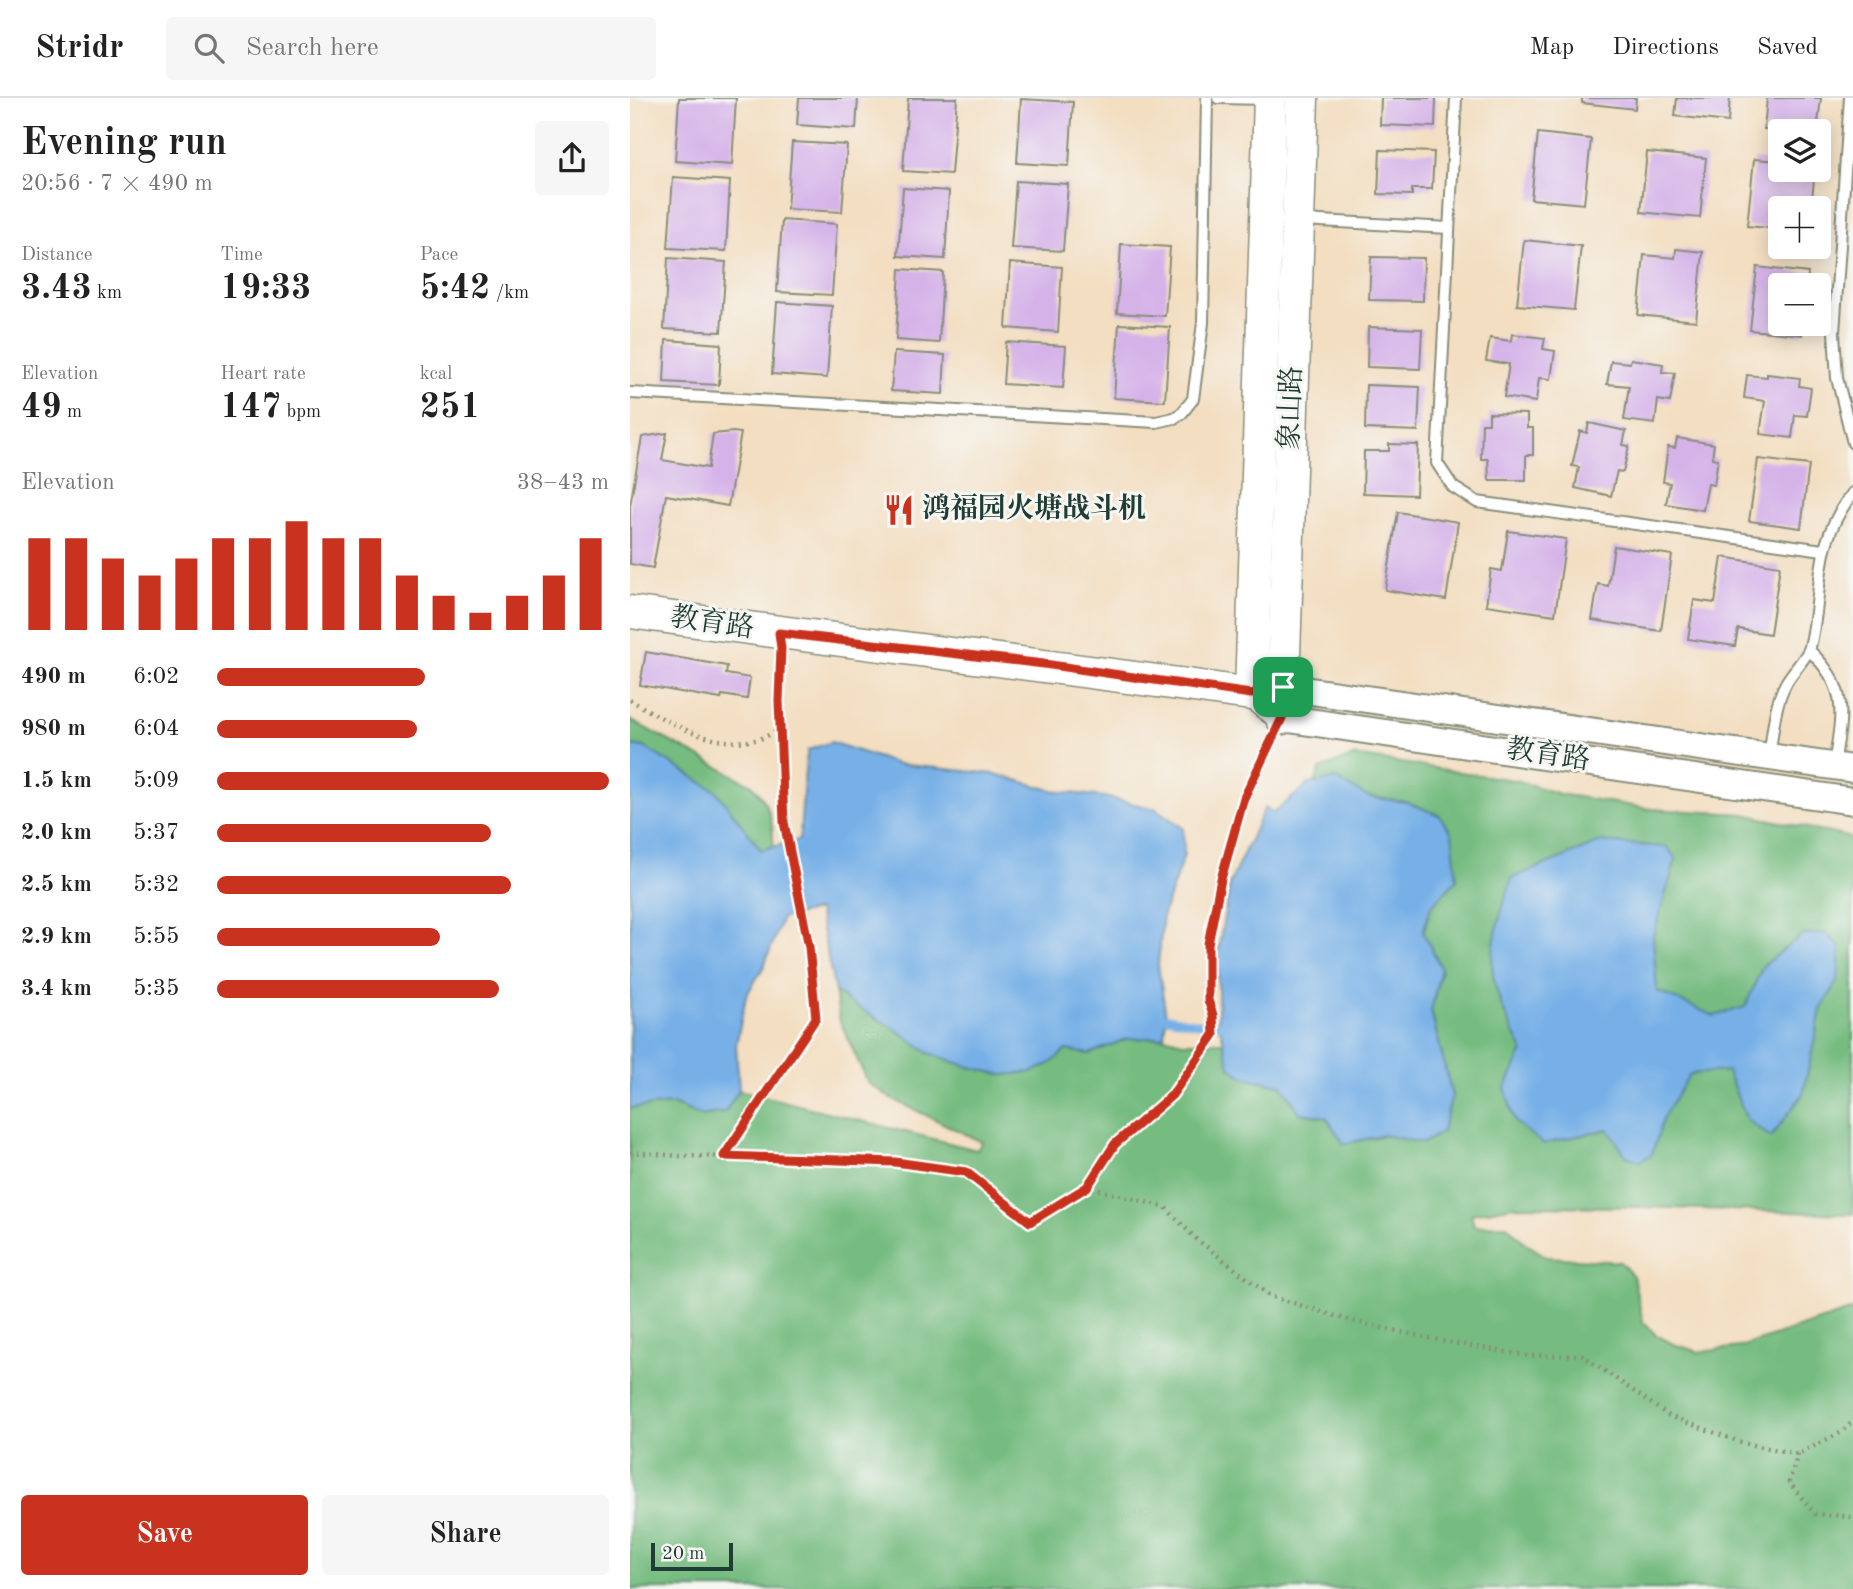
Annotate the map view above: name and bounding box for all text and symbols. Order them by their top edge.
search box [166,17,656,80]
icon: search [190,29,228,67]
text: Stridr [35,32,124,65]
text: Search here [246,35,379,61]
text: Map [1530,36,1574,60]
text: Directions [1612,36,1719,60]
text: Saved [1757,36,1818,60]
map controls [1768,119,1831,336]
button: layers [1768,119,1831,182]
button: share [535,121,609,195]
text: Evening run [21,125,227,163]
text: 20:56 · 7 × 490 m [21,172,213,195]
button: + [1768,196,1831,259]
text: Distance [21,246,93,265]
text: Time [220,246,263,265]
text: Pace [420,246,458,265]
text: 3.43 [21,271,92,306]
text: 19:33 [220,271,311,306]
text: 5:42 [420,271,490,306]
button: − [1768,273,1831,336]
text: km [92,284,122,303]
text: /km [490,284,529,303]
text: Elevation [21,365,98,384]
text: Heart rate [220,365,306,384]
text: kcal [420,365,452,384]
street label: 象山路 [1274,365,1307,450]
text: 49 [21,390,62,425]
text: 147 [220,390,281,425]
text: 251 [420,390,481,425]
text: m [62,403,82,422]
text: bpm [281,403,321,422]
text: Elevation [21,471,115,494]
text: 38–43 m [517,471,609,494]
place label: 鸿福园火塘战斗机 [922,492,1146,524]
restaurant icon: 鸿福园火塘战斗机 [882,493,916,527]
street label: 教育路 [668,601,756,644]
pin [1253,657,1313,717]
text: 490 m [21,665,86,688]
text: 6:02 [133,665,179,688]
icon: arrive [1264,668,1302,706]
text: 980 m [21,717,86,740]
text: 6:04 [133,717,179,740]
street label: 教育路 [1504,733,1592,776]
text: 1.5 km [21,769,92,792]
text: 5:09 [133,769,179,792]
text: 2.0 km [21,821,92,844]
text: 5:37 [133,821,179,844]
text: 2.5 km [21,873,92,896]
text: 5:32 [133,873,179,896]
text: 2.9 km [21,925,92,948]
text: 5:55 [133,925,179,948]
text: 3.4 km [21,977,92,1000]
text: 5:35 [133,977,179,1000]
button: Save [21,1495,308,1575]
button: Share [322,1495,609,1575]
scale bar [651,1540,733,1572]
text: 20 m [662,1545,704,1564]

